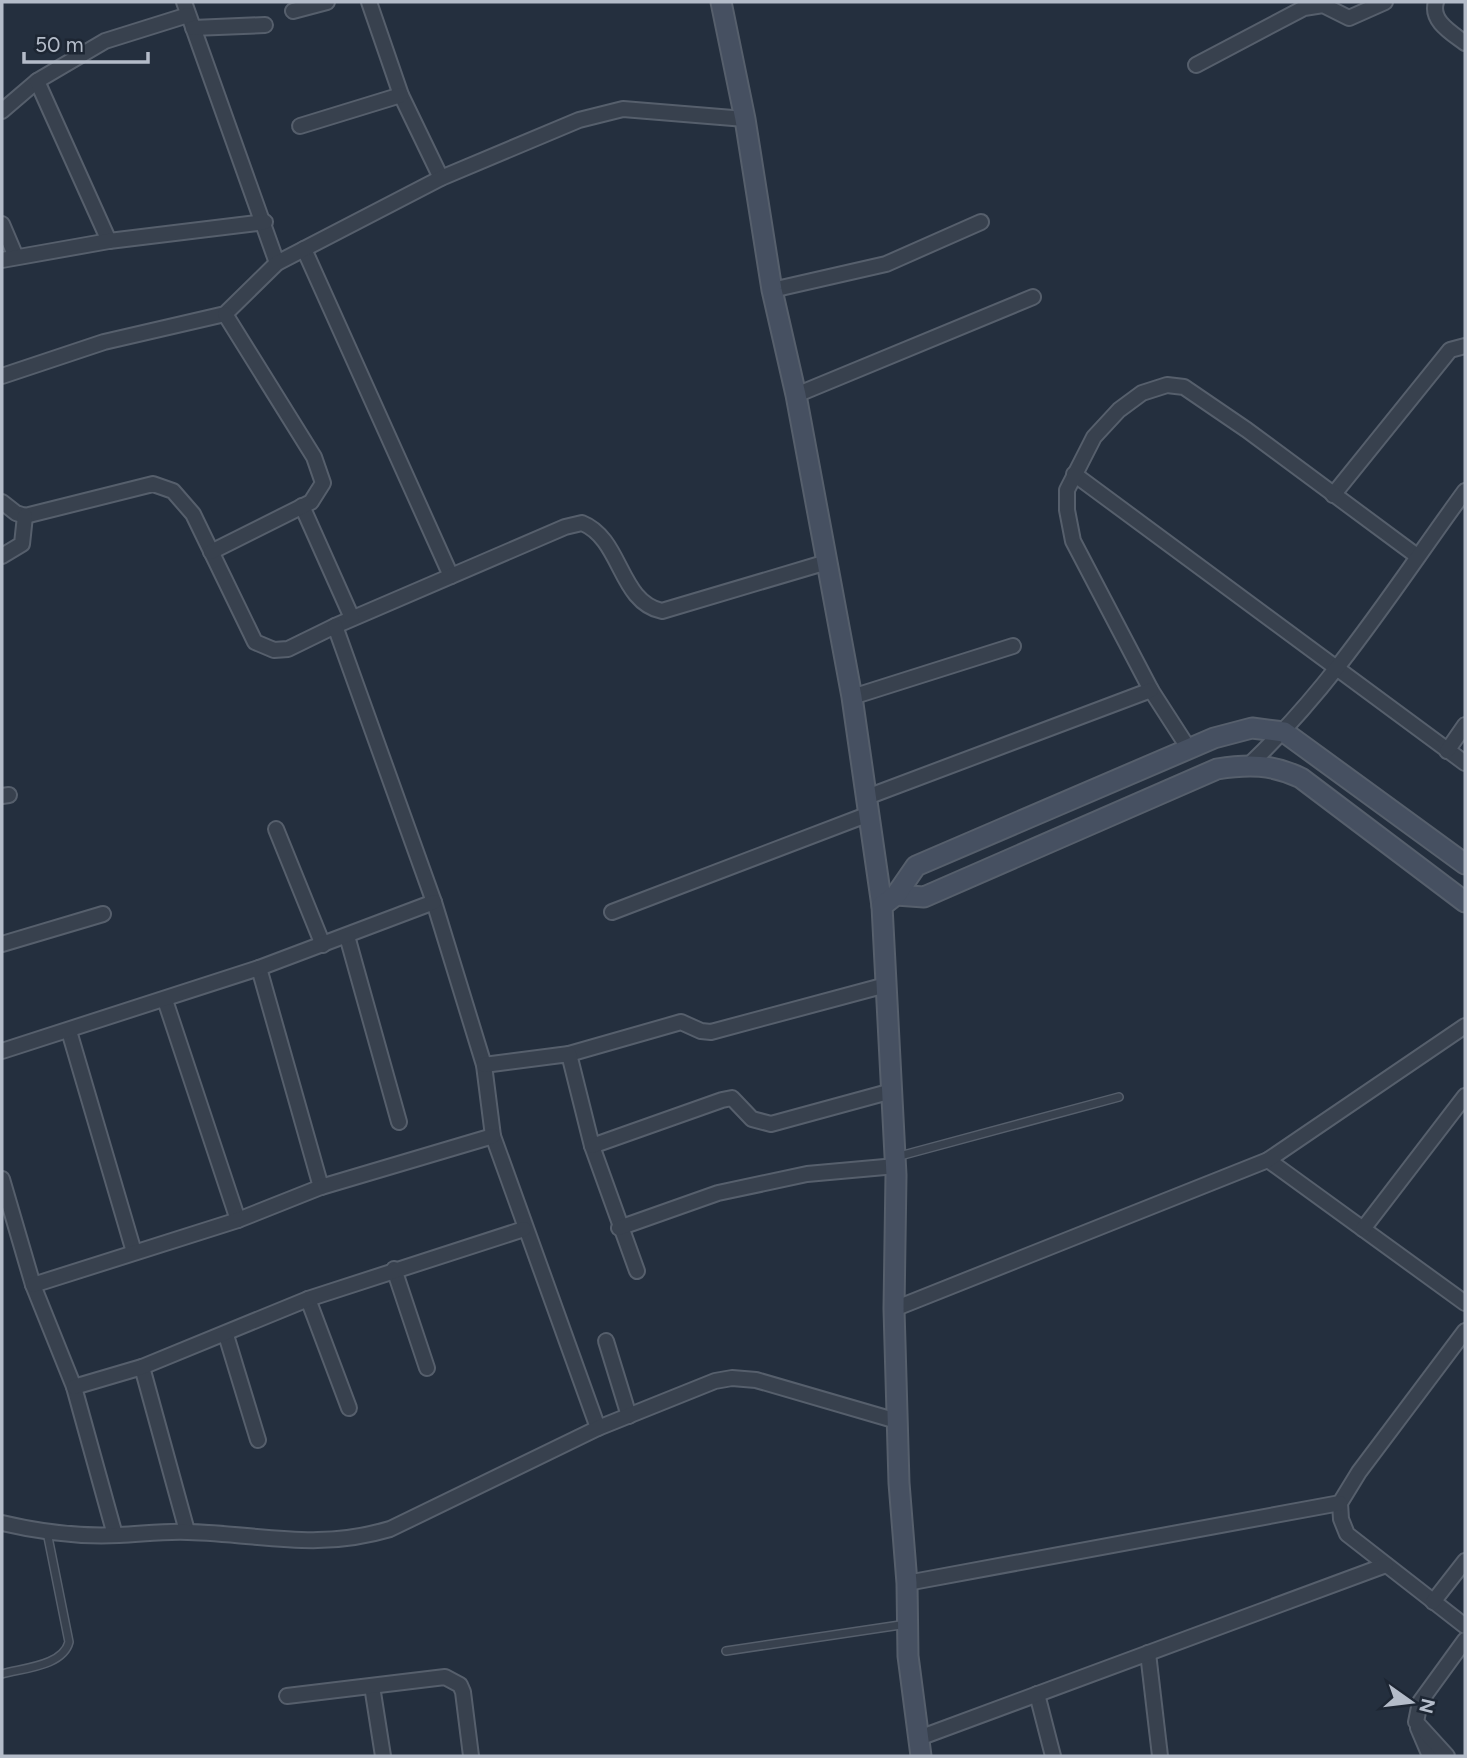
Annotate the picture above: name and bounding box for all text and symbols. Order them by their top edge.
scale bar [24,21,149,65]
text: 50 m [35,32,84,57]
north arrow [1376,1667,1446,1737]
text: N [1414,1696,1440,1716]

